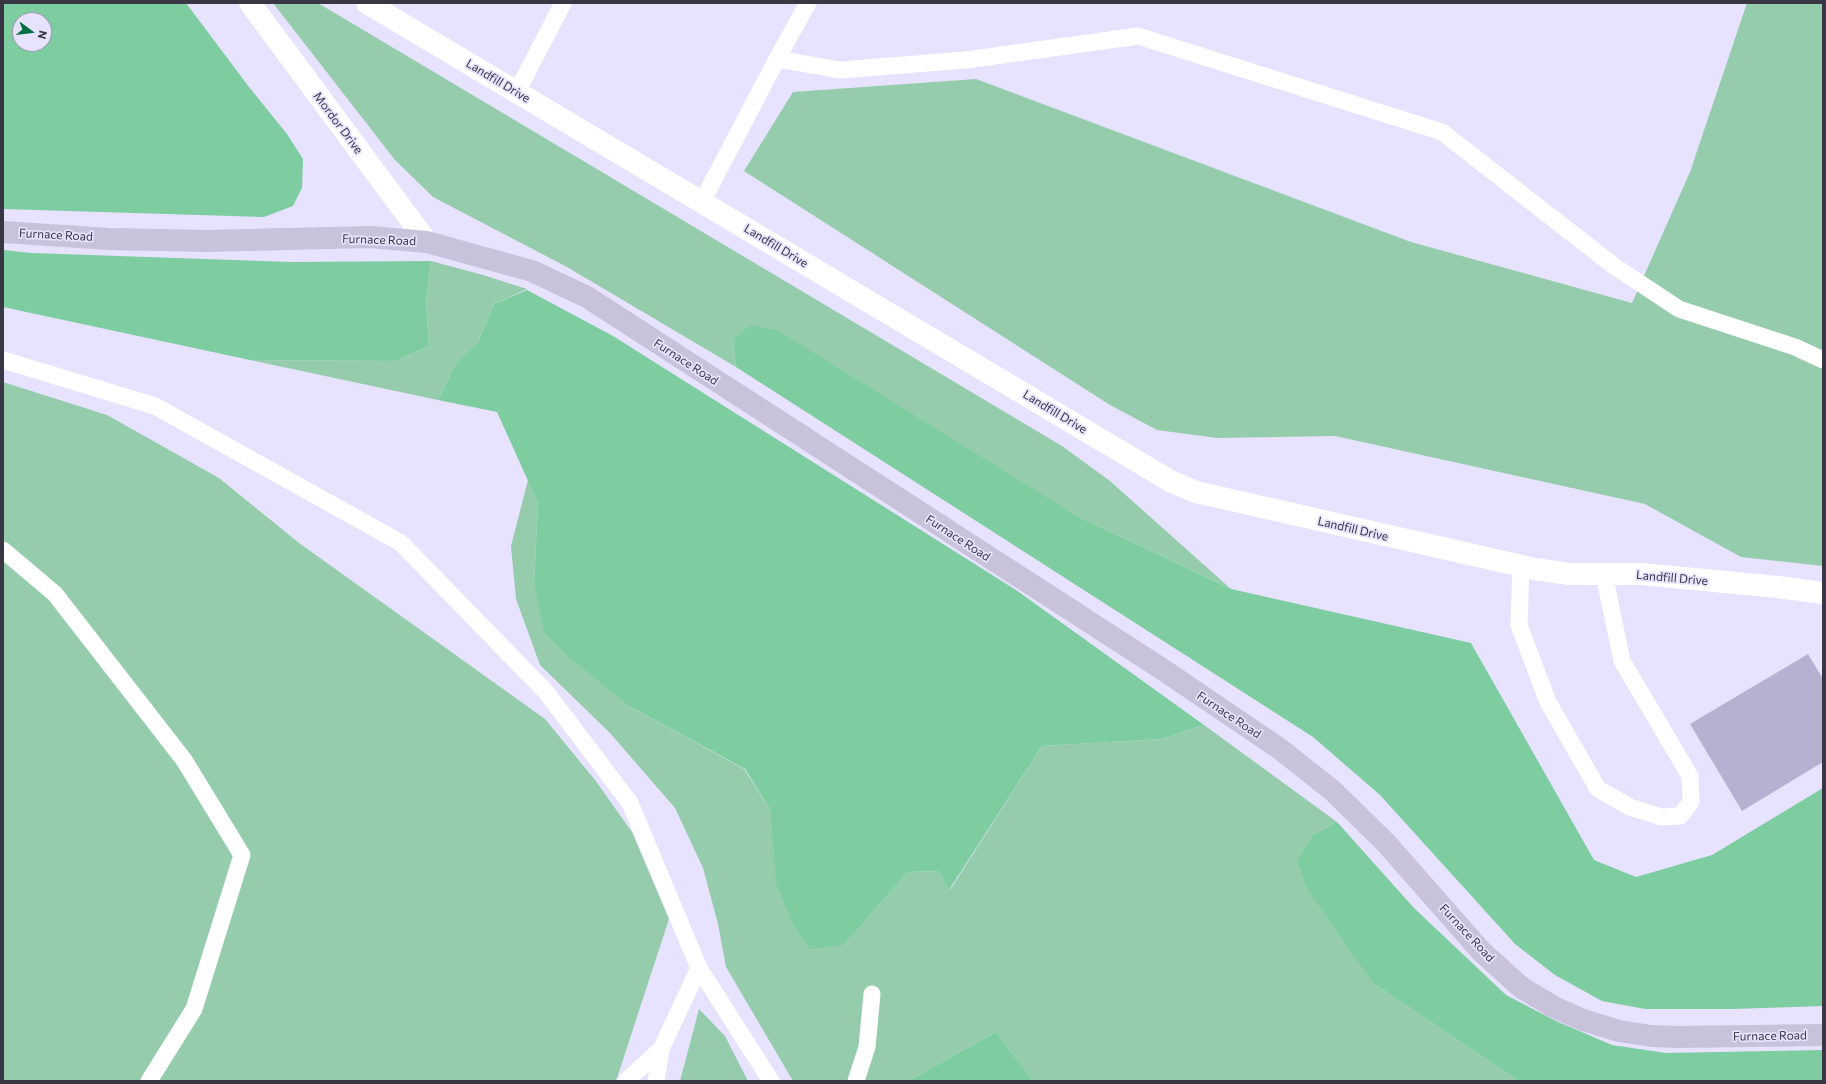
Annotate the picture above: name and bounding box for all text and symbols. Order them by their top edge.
north arrow [12,12,52,52]
text: N [36,29,50,41]
street label: Landfill Drive [463,56,533,106]
street label: Mordor Drive [310,89,366,157]
street label: Landfill Drive [741,221,811,271]
street label: Furnace Road [19,226,93,244]
street label: Furnace Road [342,232,416,248]
street label: Furnace Road [651,336,721,388]
street label: Landfill Drive [1020,387,1090,437]
street label: Furnace Road [923,512,993,564]
street label: Landfill Drive [1316,514,1390,544]
street label: Landfill Drive [1635,568,1709,588]
street label: Furnace Road [1194,688,1264,742]
street label: Furnace Road [1437,901,1497,965]
street label: Furnace Road [1733,1028,1807,1044]

